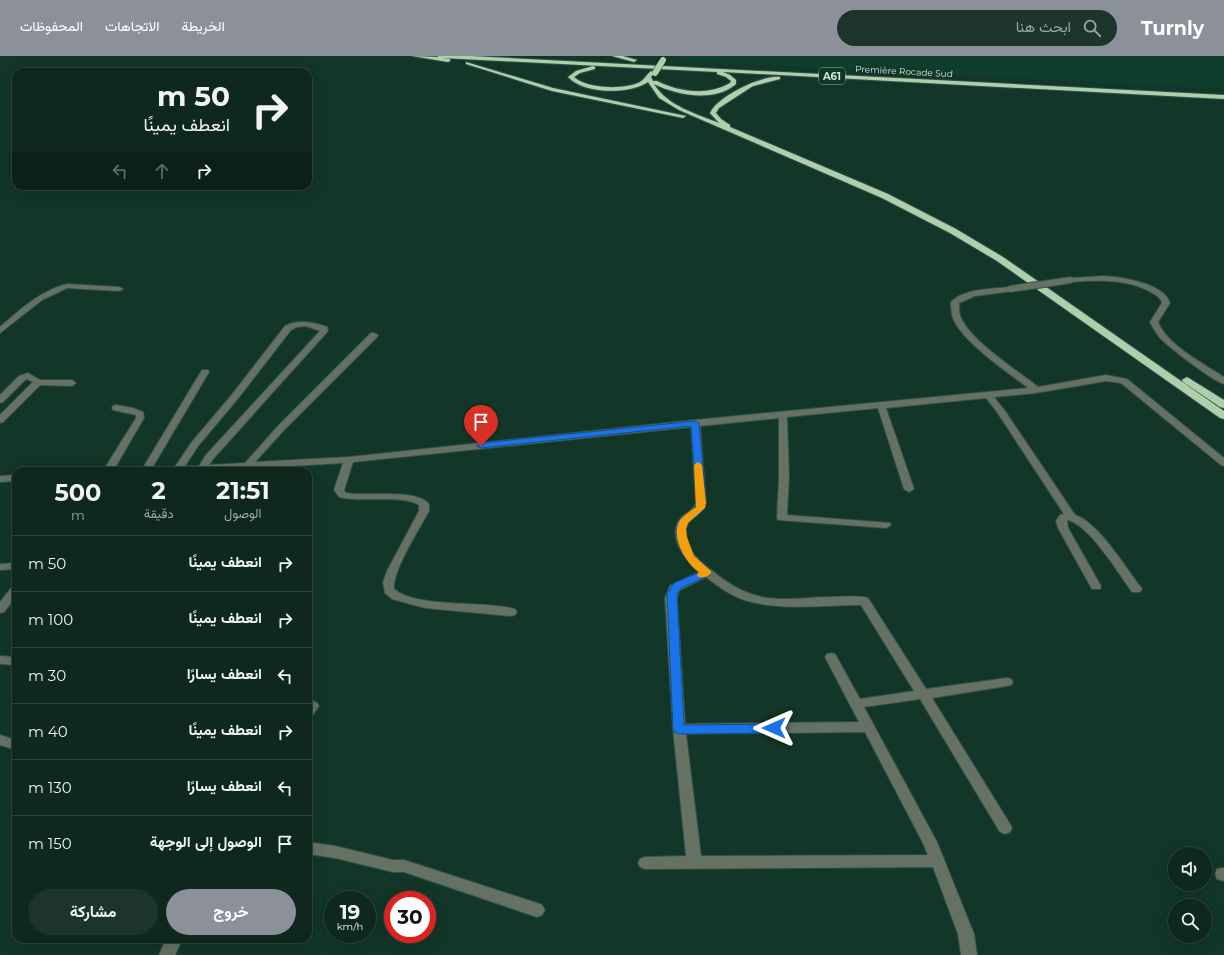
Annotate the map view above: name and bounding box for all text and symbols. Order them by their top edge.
search box [837,10,1117,46]
text: المحفوظات [20,17,83,35]
text: الاتجاهات [105,17,159,35]
text: الخريطة [181,17,225,35]
text: ابحث هنا [1016,17,1071,36]
icon: search [1081,17,1103,39]
text: Turnly [1141,17,1204,40]
street label: Première Rocade Sud [855,63,953,79]
road number: A61 [819,68,845,84]
text: 50 m [157,79,230,113]
icon: right [244,84,296,136]
text: انعطف يمينًا [144,114,230,136]
icon: left [109,160,131,182]
icon: ahead [151,160,173,182]
icon: right [193,160,215,182]
pin [464,405,498,446]
icon: arrive [470,411,492,433]
text: 2 [152,476,166,505]
text: 21:51 [216,476,270,505]
text: 500 [54,478,101,507]
text: دقيقة [144,505,174,521]
text: الوصول [224,505,262,521]
text: m [71,507,85,523]
text: انعطف يمينًا [189,552,262,571]
icon: right [274,553,296,575]
text: 50 m [28,554,66,573]
text: انعطف يمينًا [189,608,262,627]
icon: right [274,609,296,631]
text: 100 m [28,610,73,629]
text: انعطف يسارًا [187,664,262,683]
icon: left [274,665,296,687]
text: 30 m [28,666,66,685]
position arrow [753,707,795,749]
text: انعطف يمينًا [189,720,262,739]
icon: right [274,721,296,743]
text: 40 m [28,722,68,741]
text: انعطف يسارًا [187,776,262,795]
icon: left [274,777,296,799]
text: 130 m [28,778,72,797]
text: الوصول إلى الوجهة [150,832,262,851]
icon: arrive [274,833,296,855]
text: 150 m [28,834,72,853]
map controls [1168,847,1212,943]
button: sound [1168,847,1212,891]
button: مشاركة [28,889,158,935]
button: خروج [166,889,296,935]
speed limit sign: 30 [384,891,436,943]
button: search [1168,899,1212,943]
text: 19 [340,900,360,924]
text: km/h [337,920,363,933]

